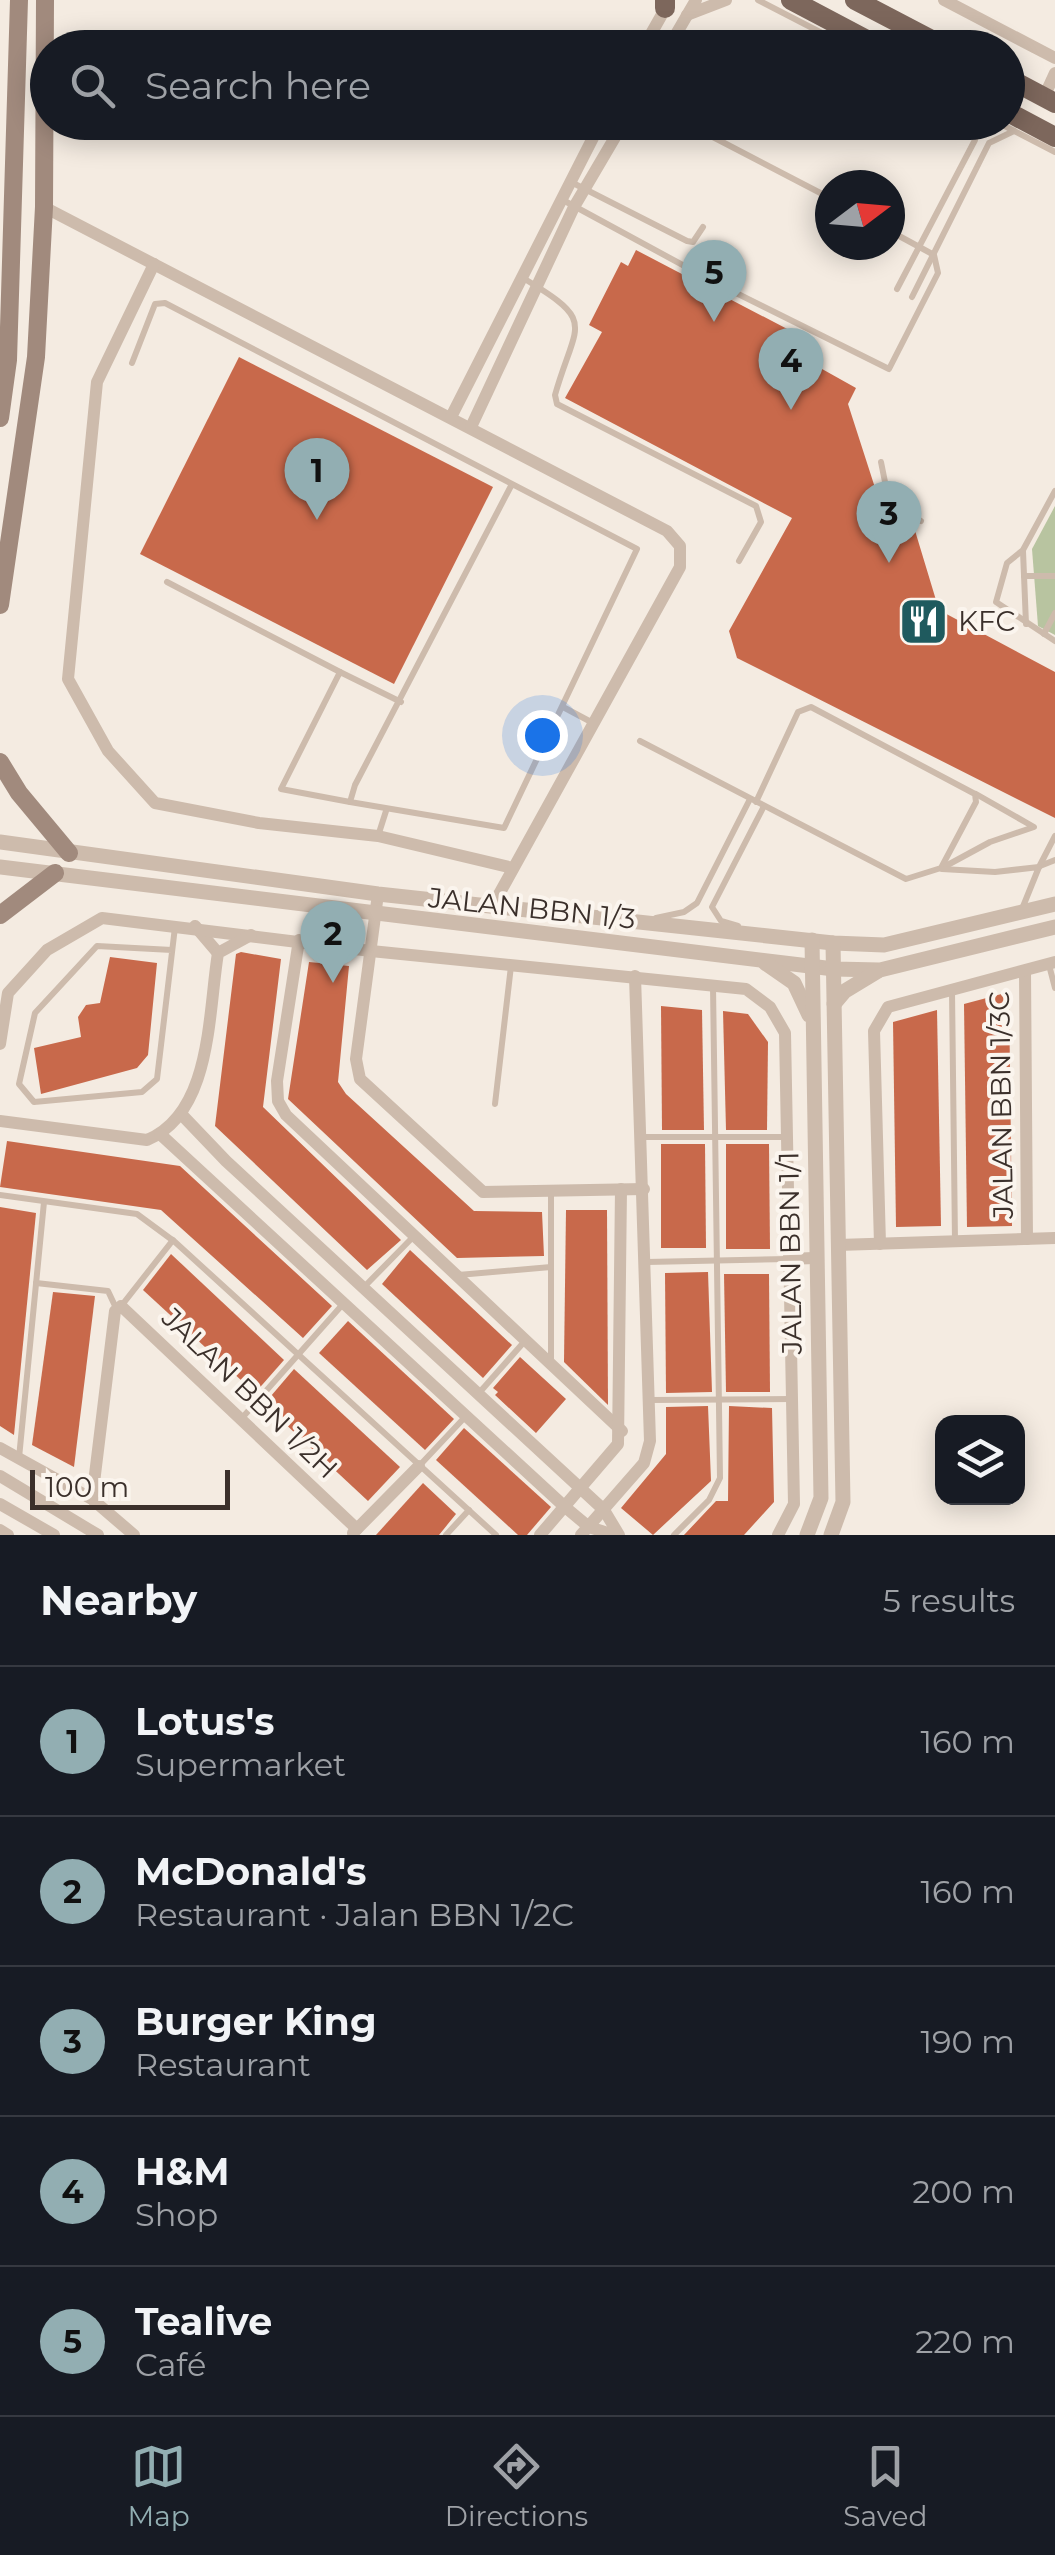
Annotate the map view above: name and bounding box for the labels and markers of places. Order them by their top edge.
pin: 5 [682,240,746,322]
pin: 4 [758,328,824,410]
pin: 1 [284,438,350,520]
pin: 3 [856,480,922,563]
restaurant icon: KFC [897,595,949,647]
place label: KFC [958,604,1015,638]
pin: 2 [300,900,366,983]

